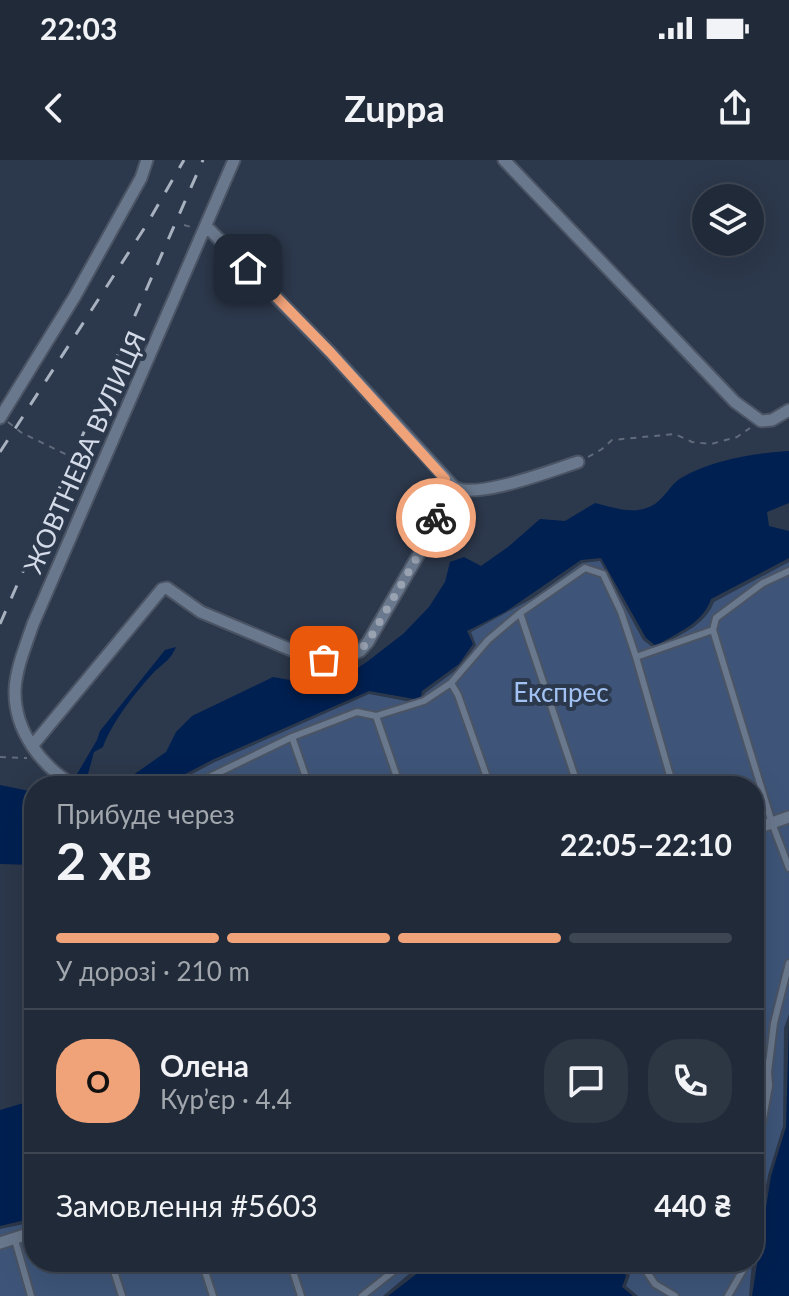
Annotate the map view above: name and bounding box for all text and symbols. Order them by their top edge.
text: 22:03 [40,10,117,46]
icon: back [32,86,76,130]
text: Zuppa [344,86,445,130]
icon: share [713,86,757,130]
map controls [692,184,764,256]
button: layers [692,184,764,256]
pin [214,234,282,302]
icon: home [226,246,270,290]
street label: ЖОВТНЕВА ВУЛИЦЯ [16,326,152,578]
courier [396,478,476,558]
icon: bike [414,496,458,540]
pin [290,626,358,694]
icon: bag [302,638,346,682]
park label: Експрес [513,676,609,708]
text: Прибуде через [56,798,235,830]
text: 22:05–22:10 [560,826,732,862]
text: 2 хв [56,829,152,891]
text: У дорозі · 210 m [56,955,250,987]
button: chat [544,1039,628,1123]
button: phone [648,1039,732,1123]
text: Олена [160,1047,249,1083]
text: О [86,1063,110,1099]
text: Кур’єр · 4.4 [160,1083,292,1115]
text: Замовлення #5603 [56,1187,318,1223]
text: 440 ₴ [654,1187,732,1223]

